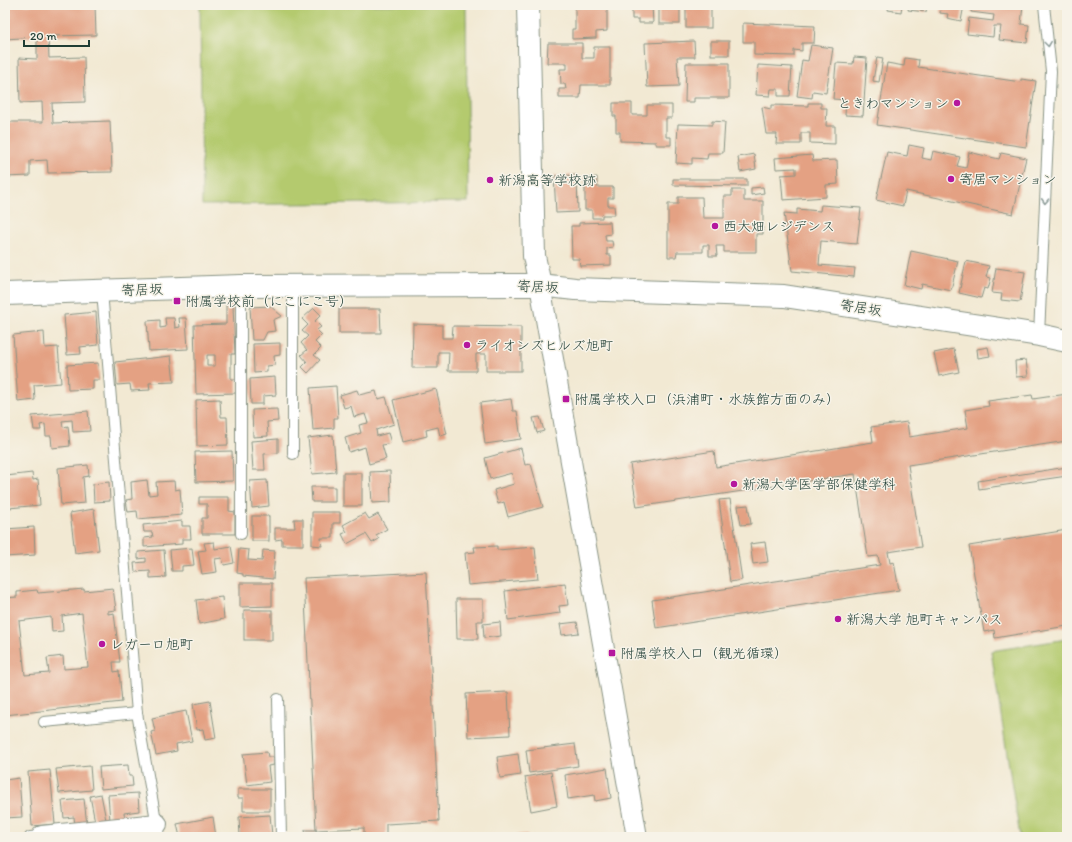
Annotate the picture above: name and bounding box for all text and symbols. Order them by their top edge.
scale bar [24,22,89,48]
text: 20 m [30,29,57,43]
one-way arrow [1043,41,1052,47]
place label: ときわマンション [838,95,949,112]
marker: ときわマンション [952,98,962,108]
place label: 寄居マンション [959,171,1056,188]
place label: 新潟高等学校跡 [498,172,596,189]
marker: 寄居マンション [946,174,956,184]
marker: 新潟高等学校跡 [485,175,495,185]
one-way arrow [1041,198,1050,204]
place label: 西大畑レジデンス [723,218,835,235]
marker: 西大畑レジデンス [710,221,720,231]
street label: 寄居坂 [517,277,559,297]
street label: 寄居坂 [121,281,163,299]
place label: 附属学校前（にこにこ号） [185,293,353,310]
marker: 附属学校前（にこにこ号） [172,296,182,306]
street label: 寄居坂 [839,296,883,320]
place label: ライオンズヒルズ旭町 [475,337,614,354]
marker: ライオンズヒルズ旭町 [462,340,472,350]
place label: 附属学校入口（浜浦町・水族館方面のみ） [574,391,840,408]
marker: 附属学校入口（浜浦町・水族館方面のみ） [561,394,571,404]
place label: 新潟大学医学部保健学科 [742,476,896,493]
marker: 新潟大学医学部保健学科 [729,479,739,489]
place label: 新潟大学 旭町キャンパス [846,611,1003,628]
marker: 新潟大学 旭町キャンパス [833,614,843,624]
place label: レガーロ旭町 [110,636,193,653]
marker: レガーロ旭町 [97,639,107,649]
place label: 附属学校入口（観光循環） [620,645,788,662]
marker: 附属学校入口（観光循環） [607,648,617,658]

